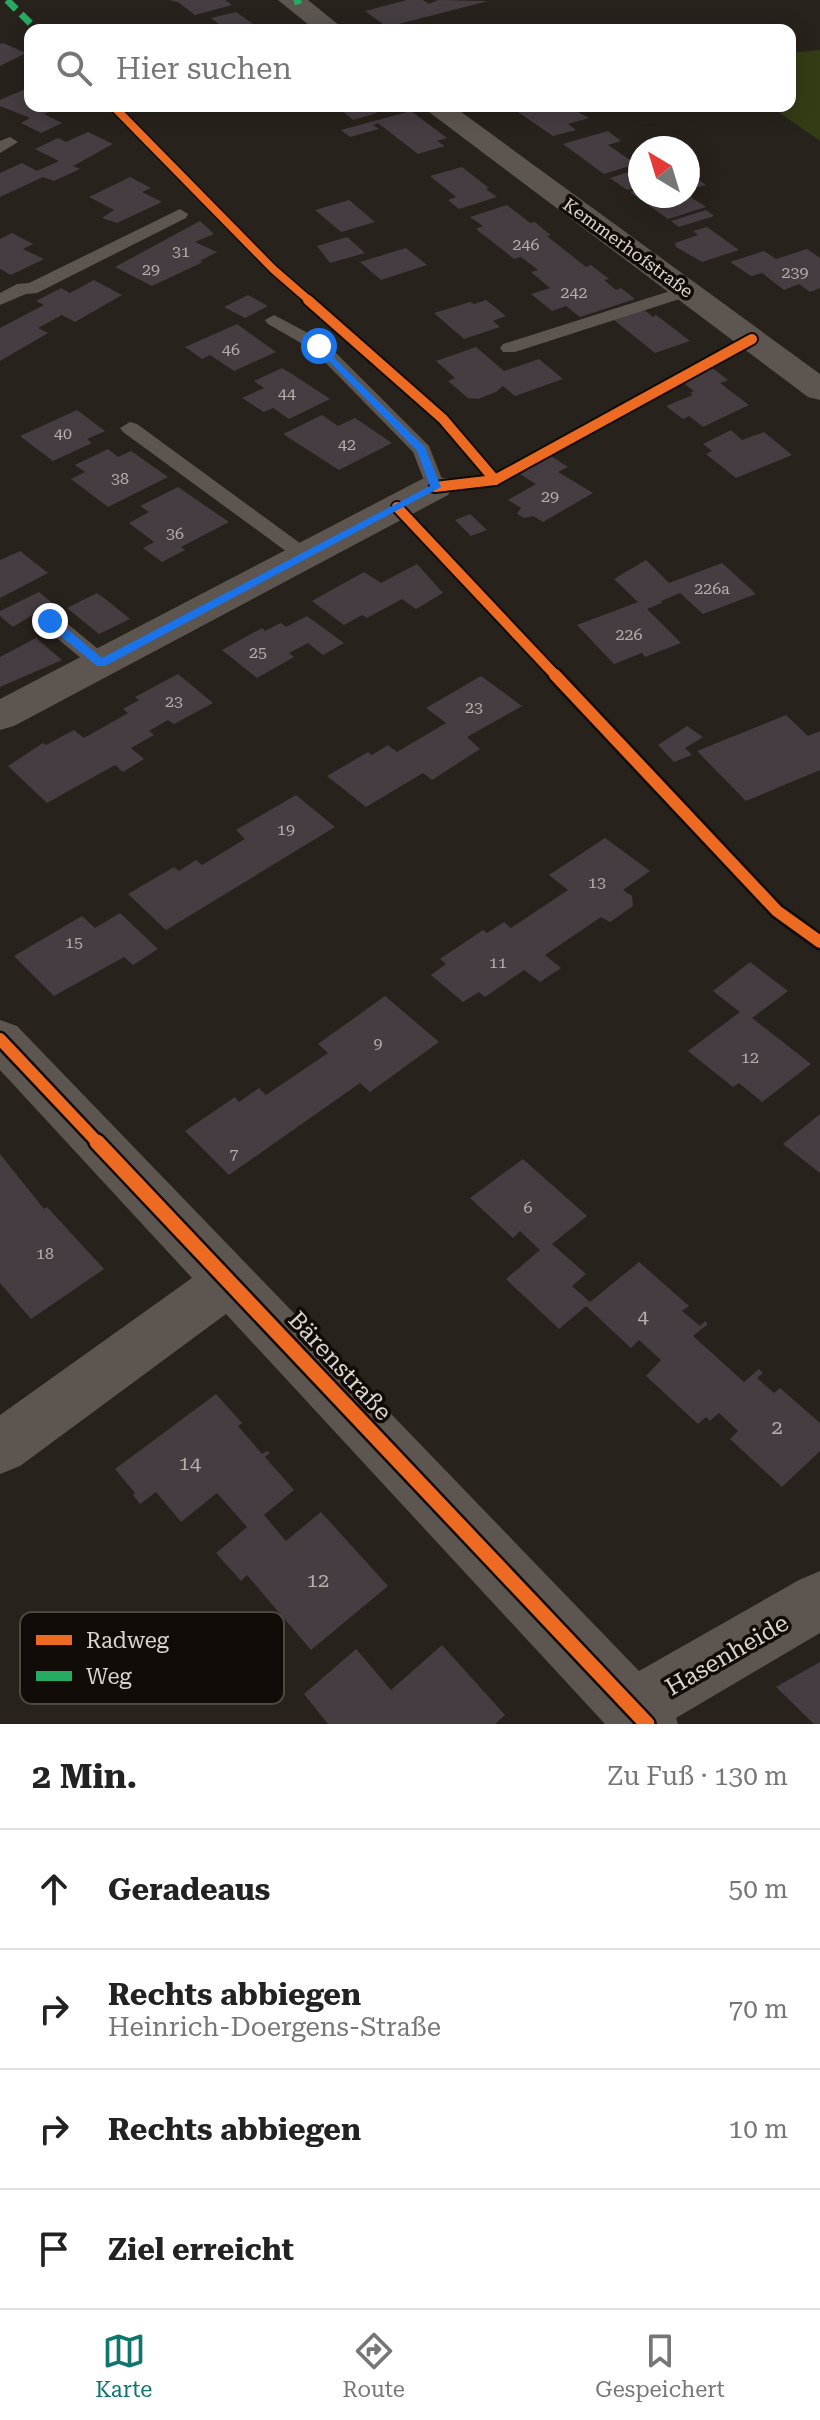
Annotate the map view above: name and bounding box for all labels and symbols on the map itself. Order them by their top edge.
north arrow [628,136,700,208]
street label: Kemmerhofstraße [559,193,697,302]
house number: 246 [513,235,539,254]
house number: 31 [172,242,190,261]
house number: 29 [142,260,160,279]
house number: 239 [782,263,808,282]
house number: 242 [561,283,587,302]
route start [301,328,337,364]
house number: 46 [222,340,240,359]
house number: 44 [278,384,296,403]
house number: 40 [54,424,72,443]
house number: 42 [338,435,356,454]
house number: 38 [111,469,129,488]
house number: 29 [541,487,559,506]
house number: 36 [166,524,184,543]
house number: 226a [694,579,730,598]
route end [32,603,68,639]
house number: 226 [616,625,642,644]
house number: 25 [249,643,267,662]
house number: 23 [165,692,183,711]
house number: 23 [465,698,483,717]
house number: 19 [277,820,295,839]
house number: 13 [588,873,606,892]
house number: 15 [65,933,83,952]
house number: 11 [489,953,507,972]
house number: 9 [374,1034,383,1053]
house number: 12 [741,1048,759,1067]
house number: 7 [230,1144,239,1163]
house number: 6 [524,1198,533,1217]
house number: 18 [36,1244,54,1263]
house number: 4 [637,1304,649,1328]
street label: Bärenstraße [283,1306,397,1426]
house number: 2 [771,1415,783,1439]
house number: 14 [179,1451,202,1475]
house number: 12 [307,1568,329,1592]
street label: Hasenheide [661,1609,793,1701]
legend [20,1612,284,1704]
text: Radweg [86,1628,170,1653]
text: Weg [86,1664,132,1689]

